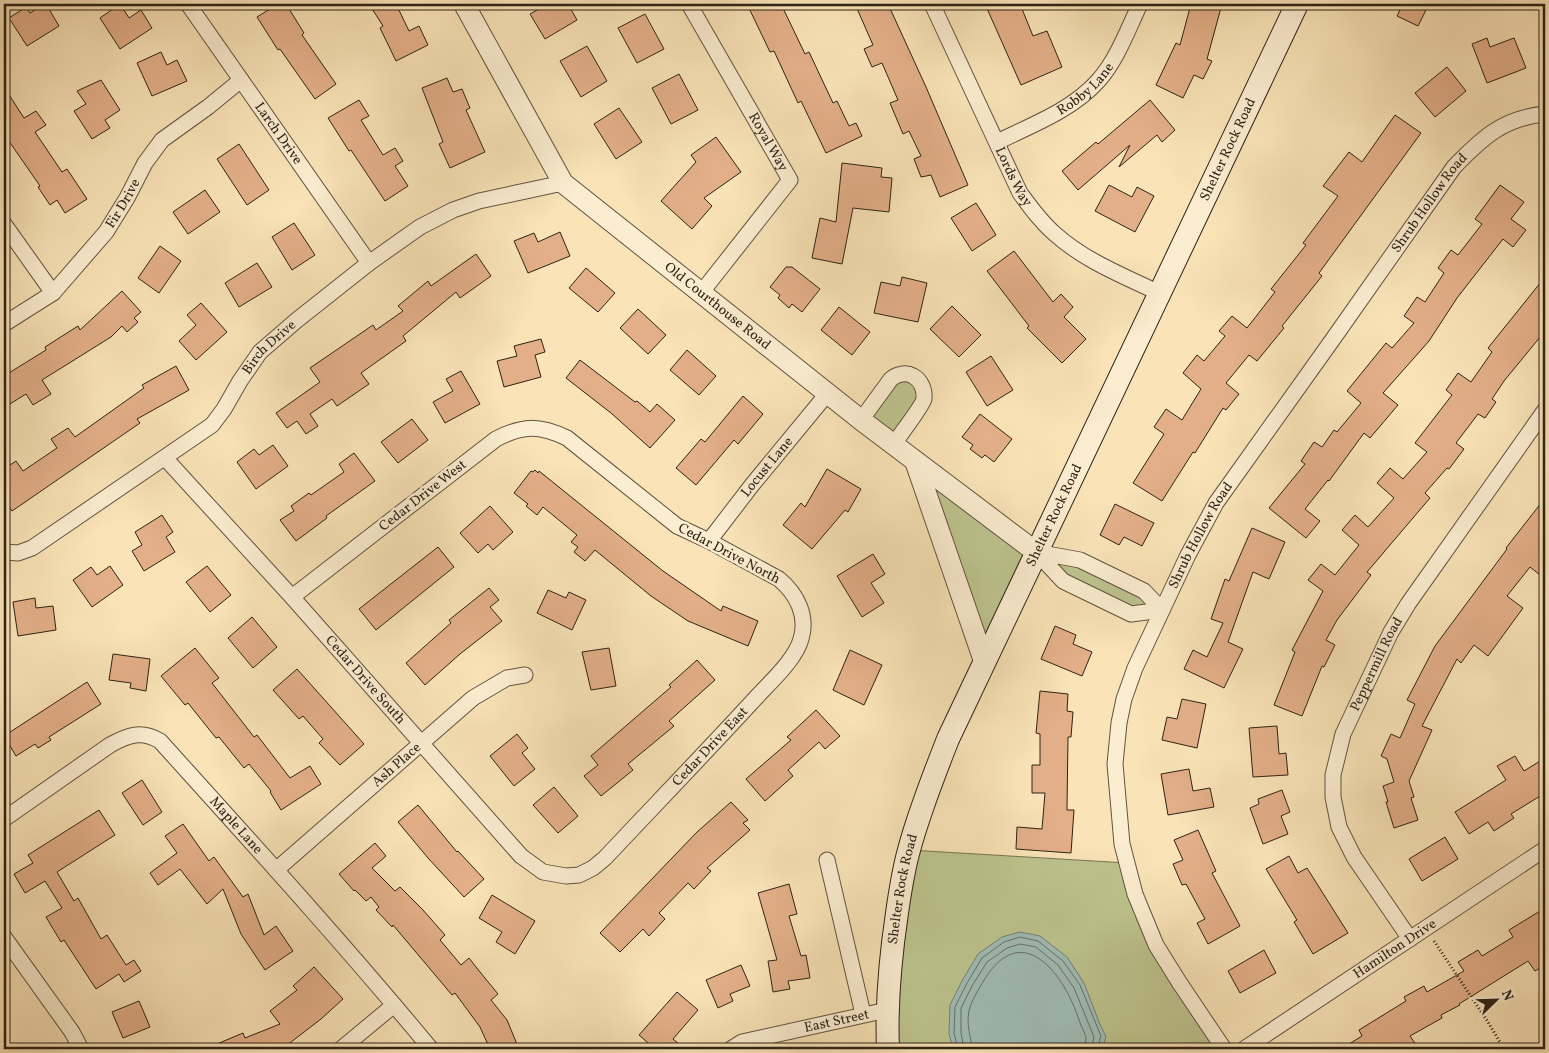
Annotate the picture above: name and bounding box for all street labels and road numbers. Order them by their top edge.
street label: Robby Lane [1053,59,1119,120]
street label: Shelter Rock Road [1195,95,1261,204]
street label: Larch Drive [250,99,307,169]
street label: Royal Way [744,109,793,175]
street label: Lords Way [990,144,1037,211]
street label: Shrub Hollow Road [1387,149,1472,257]
street label: Fir Drive [101,175,145,232]
street label: Old Courthouse Road [660,258,775,354]
street label: Birch Drive [238,315,300,378]
street label: Locust Lane [736,432,798,501]
street label: Cedar Drive West [375,456,471,536]
street label: Shelter Rock Road [1022,461,1087,570]
street label: Shrub Hollow Road [1164,478,1237,592]
street label: Cedar Drive North [675,519,783,589]
street label: Peppermill Road [1346,613,1407,714]
street label: Cedar Drive South [321,631,410,728]
street label: Cedar Drive East [668,703,752,791]
street label: Ash Place [368,738,425,791]
street label: Maple Lane [205,793,267,859]
street label: Shelter Rock Road [883,832,923,945]
street label: Hamilton Drive [1350,914,1440,983]
street label: East Street [802,1005,871,1037]

